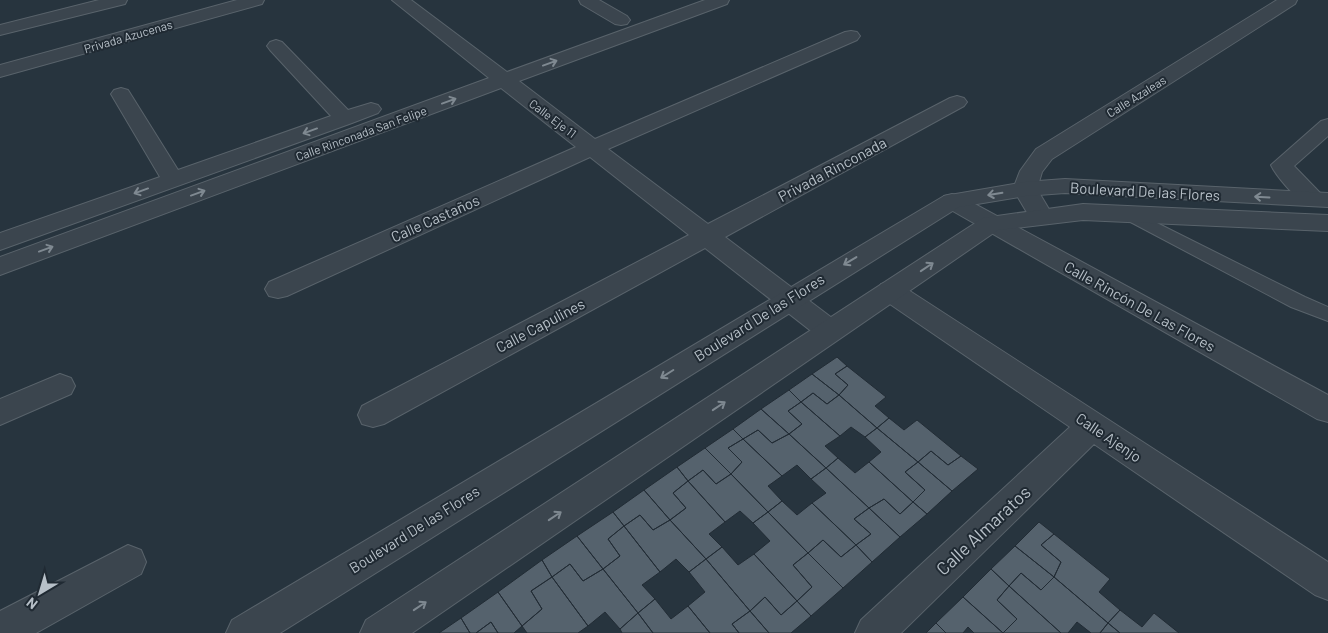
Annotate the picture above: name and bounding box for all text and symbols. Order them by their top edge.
street label: Privada Azucenas [82,17,174,55]
one-way arrow [542,58,558,67]
street label: Calle Azaleas [1104,72,1168,120]
one-way arrow [441,96,456,105]
street label: Calle Eje 11 [527,96,579,140]
street label: Calle Rinconada San Felipe [294,103,428,163]
one-way arrow [303,127,319,136]
street label: Privada Rinconada [775,133,889,205]
street label: Boulevard De las Flores [1069,178,1221,204]
one-way arrow [133,187,149,197]
one-way arrow [190,188,205,197]
one-way arrow [988,189,1004,199]
street label: Calle Castaños [388,190,482,246]
one-way arrow [1254,192,1270,202]
one-way arrow [38,244,53,253]
one-way arrow [843,256,857,267]
street label: Calle Rincón De Las Flores [1061,257,1219,355]
one-way arrow [919,262,933,272]
street label: Boulevard De las Flores [691,270,827,364]
street label: Calle Capulines [493,294,587,356]
one-way arrow [660,369,674,379]
one-way arrow [712,401,726,411]
street label: Calle Ajenjo [1073,408,1145,466]
street label: Calle Almaratos [931,481,1035,579]
street label: Boulevard De las Flores [346,482,482,576]
one-way arrow [547,510,561,520]
north arrow [15,568,65,618]
text: N [23,594,41,613]
one-way arrow [412,601,426,611]

